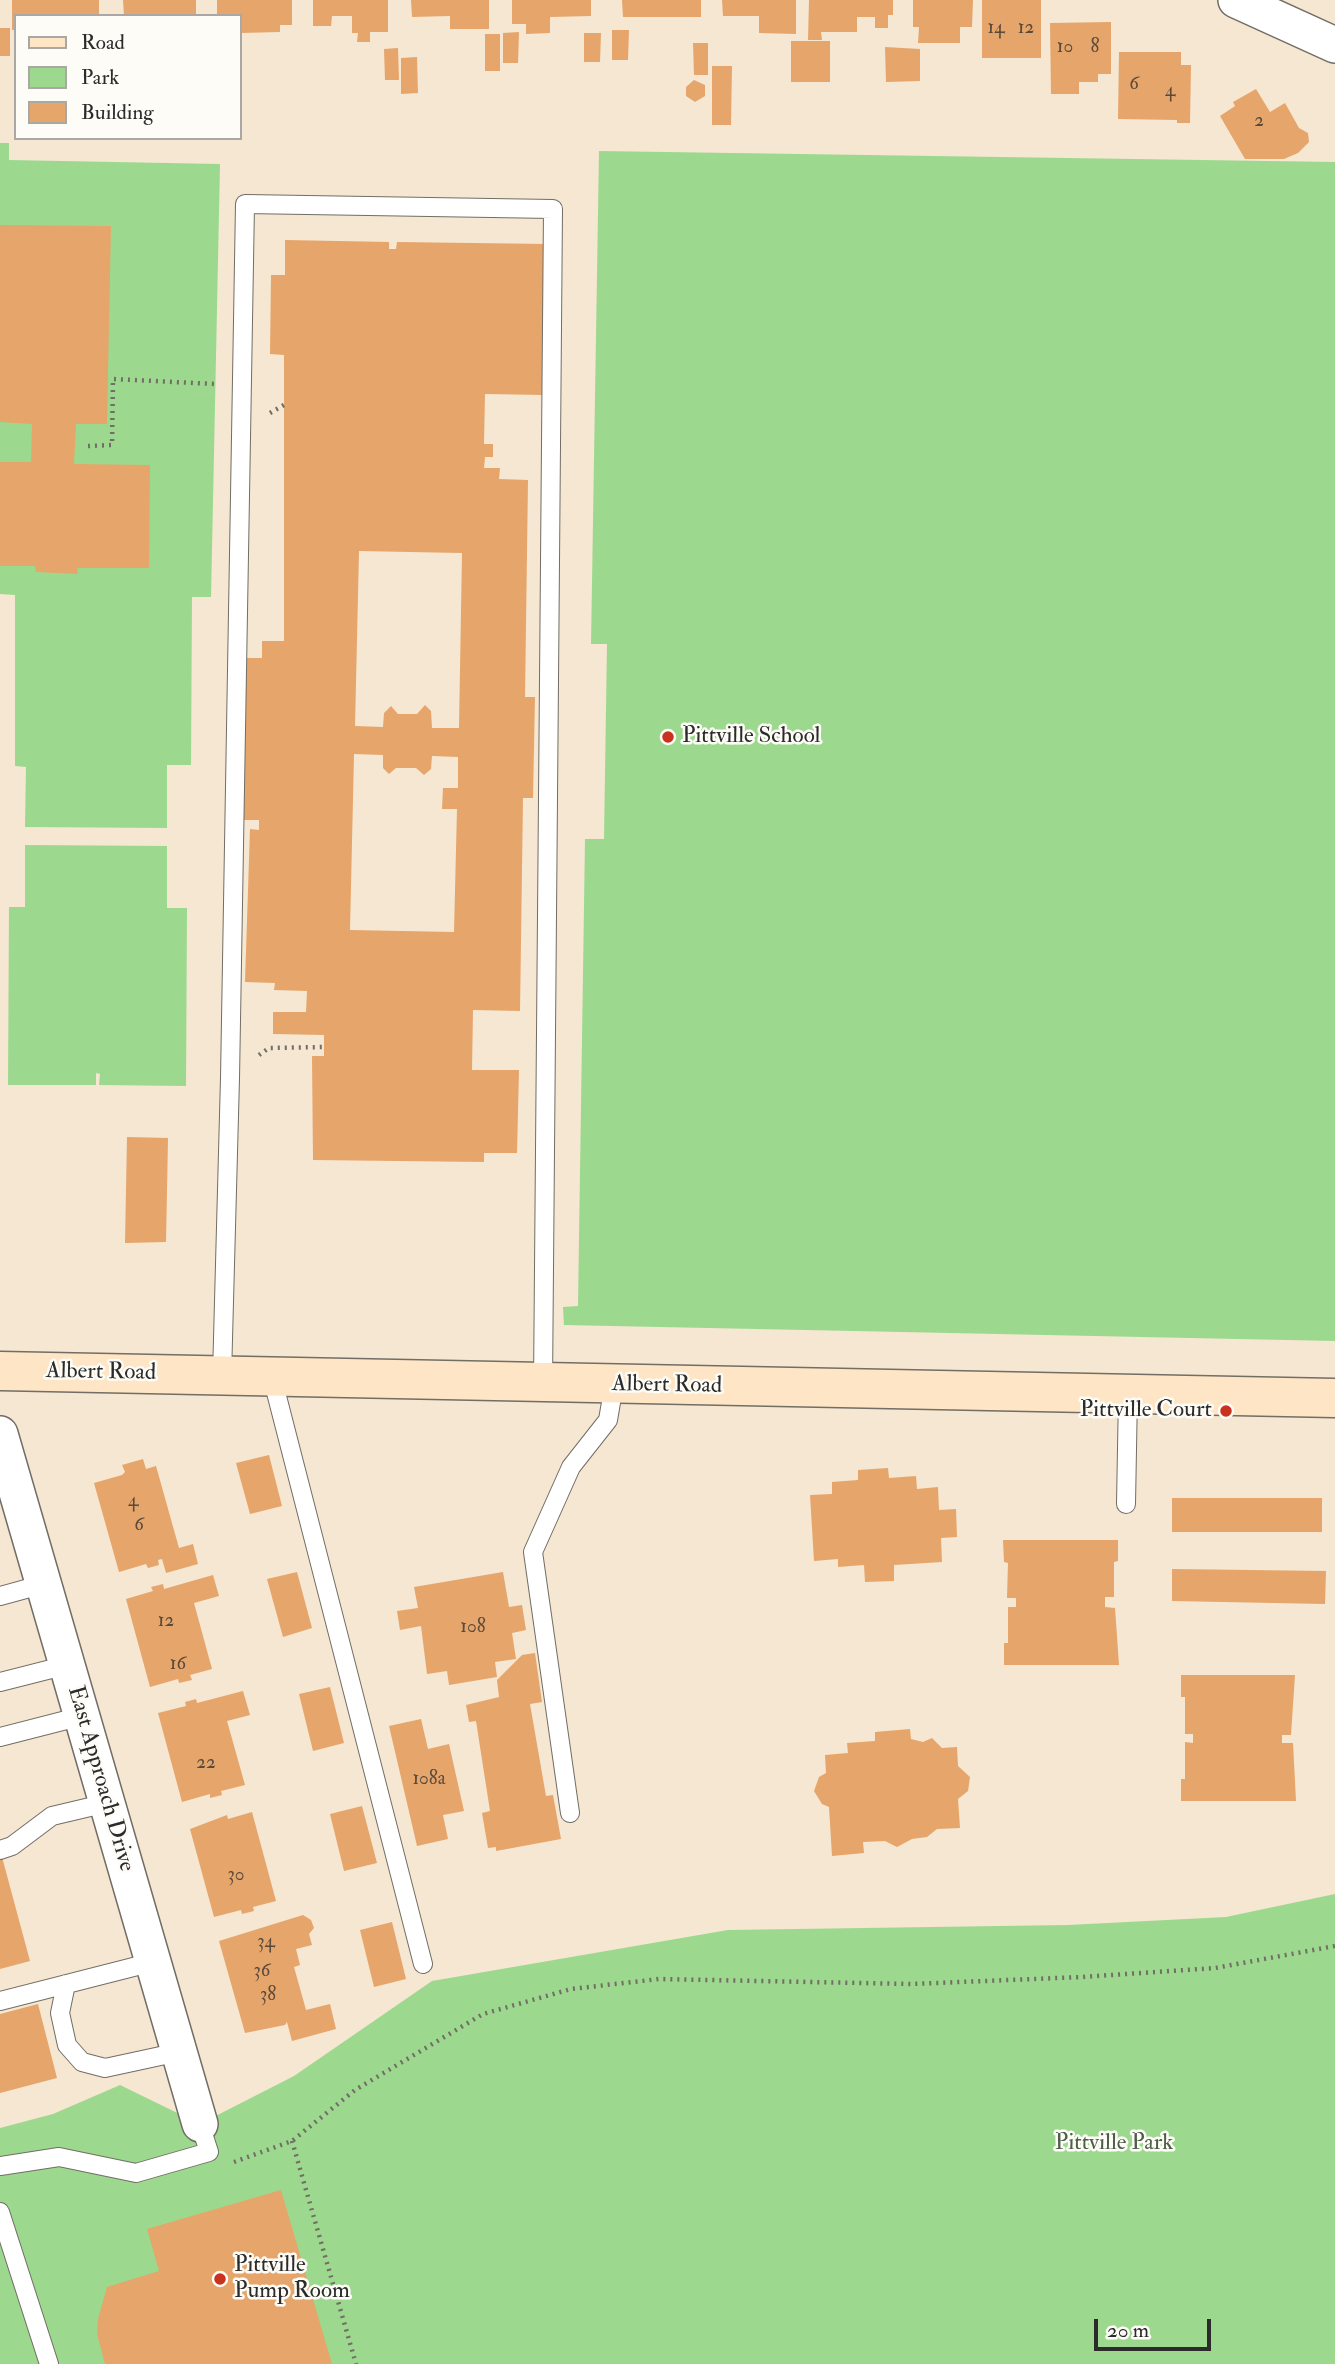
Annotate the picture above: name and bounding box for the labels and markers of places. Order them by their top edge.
place label: Pittville School [682,723,820,751]
marker: Pittville School [660,729,676,745]
place label: Pittville Court [1080,1397,1212,1425]
marker: Pittville Court [1218,1403,1234,1419]
place label: Pittville Pump Room [234,2252,350,2306]
marker: Pittville Pump Room [212,2271,228,2287]

